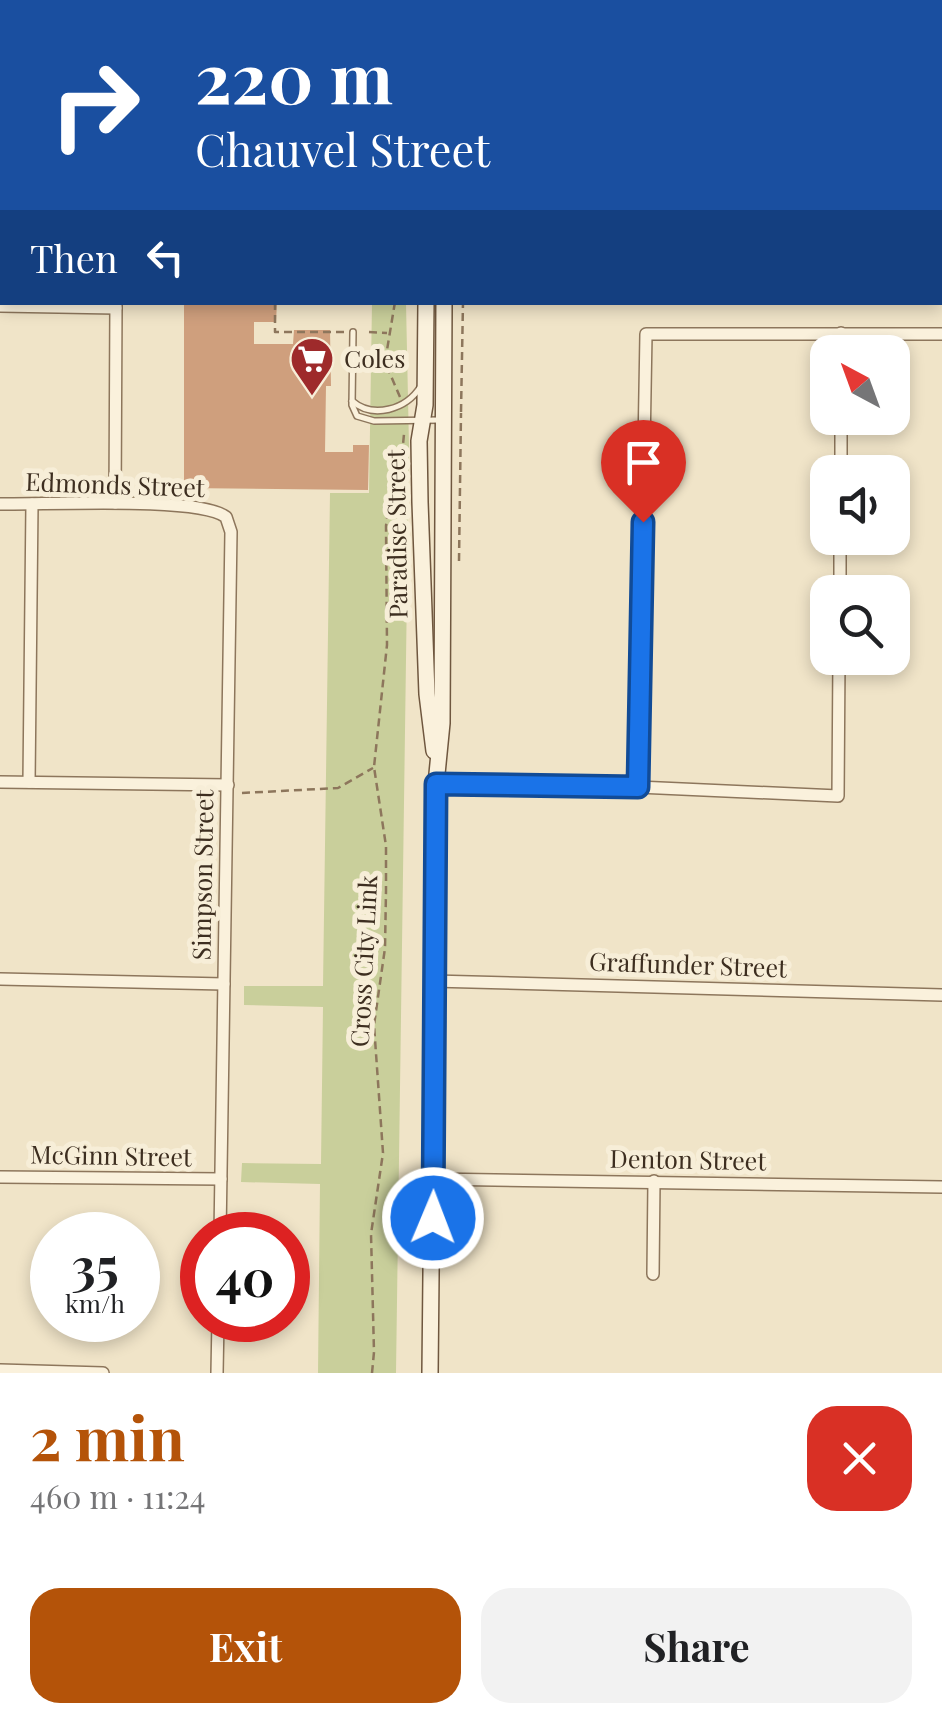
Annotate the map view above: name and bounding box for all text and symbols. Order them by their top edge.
text: 220 m [195,28,393,122]
icon: right [30,40,160,170]
text: Chauvel Street [195,118,490,178]
icon: left [138,230,193,285]
text: Then [30,232,118,283]
north arrow [810,335,910,435]
map controls [810,335,910,675]
supermarket icon: Coles [289,336,335,397]
place label: Coles [344,341,405,374]
pin [601,420,686,523]
icon: arrive [616,435,671,490]
street label: Paradise Street [378,448,413,619]
button: sound [810,455,910,555]
street label: Edmonds Street [25,464,207,503]
button: search [810,575,910,675]
street label: Simpson Street [184,788,220,961]
street label: Cross City Link [342,874,384,1048]
street label: Graffunder Street [589,944,789,983]
street label: McGinn Street [30,1137,193,1172]
street label: Denton Street [610,1141,768,1176]
position arrow [381,1166,485,1270]
speed limit sign: 40 [180,1212,310,1342]
text: 35 [71,1231,119,1298]
text: km/h [65,1286,125,1319]
text: 2 min [30,1396,185,1476]
button: close [807,1406,912,1511]
text: 460 m · 11:24 [30,1474,206,1517]
button: Exit [30,1588,461,1703]
button: Share [481,1588,912,1703]

